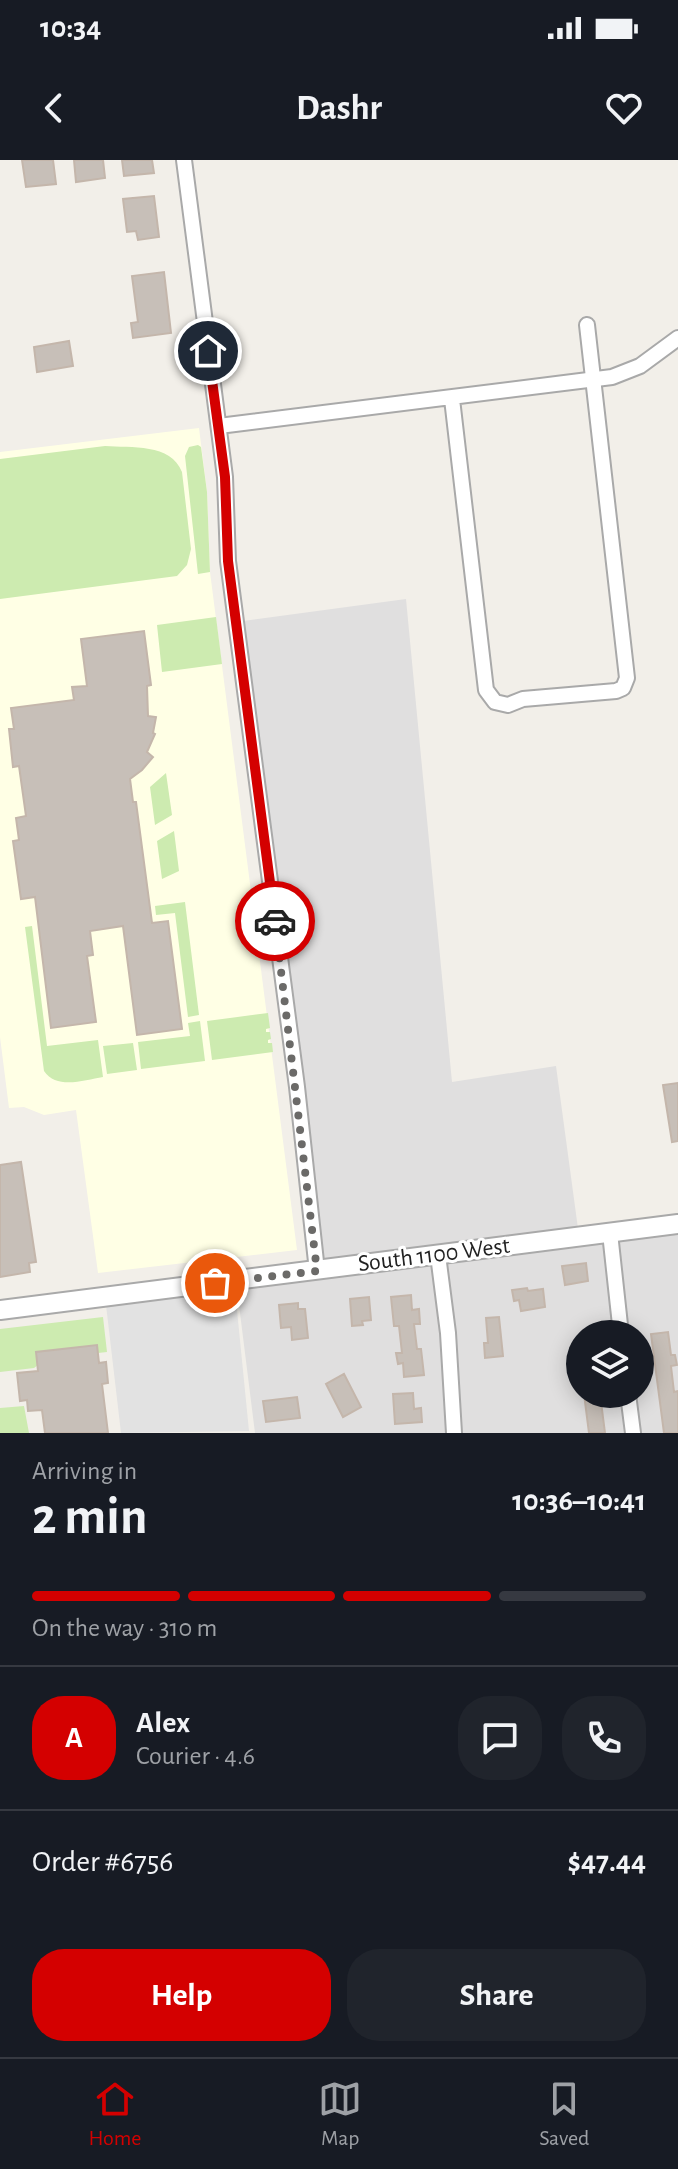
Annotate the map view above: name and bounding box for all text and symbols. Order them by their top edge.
text: 10:34 [40,13,101,43]
icon: back [32,86,76,130]
icon: heart [602,86,646,130]
text: Dashr [296,90,382,126]
pin [174,317,242,385]
icon: home [186,329,230,373]
courier [235,881,315,961]
icon: car [253,899,297,943]
street label: South 1100 West [357,1234,512,1276]
pin [181,1249,249,1317]
icon: bag [193,1261,237,1305]
map controls [566,1320,654,1408]
button: layers [566,1320,654,1408]
text: Arriving in [32,1458,137,1484]
text: 10:36–10:41 [512,1486,646,1516]
text: 2 min [32,1491,147,1543]
text: On the way · 310 m [32,1615,217,1641]
button: chat [458,1696,542,1780]
button: phone [562,1696,646,1780]
text: Alex [136,1708,190,1738]
text: A [65,1723,83,1753]
text: Courier · 4.6 [136,1743,255,1769]
text: Order #6756 [32,1847,173,1877]
text: $47.44 [567,1847,646,1877]
button: Help [32,1949,331,2041]
button: Share [347,1949,646,2041]
tab: Home [88,2077,141,2151]
tab: Map [318,2077,362,2151]
tab: Saved [539,2077,590,2151]

